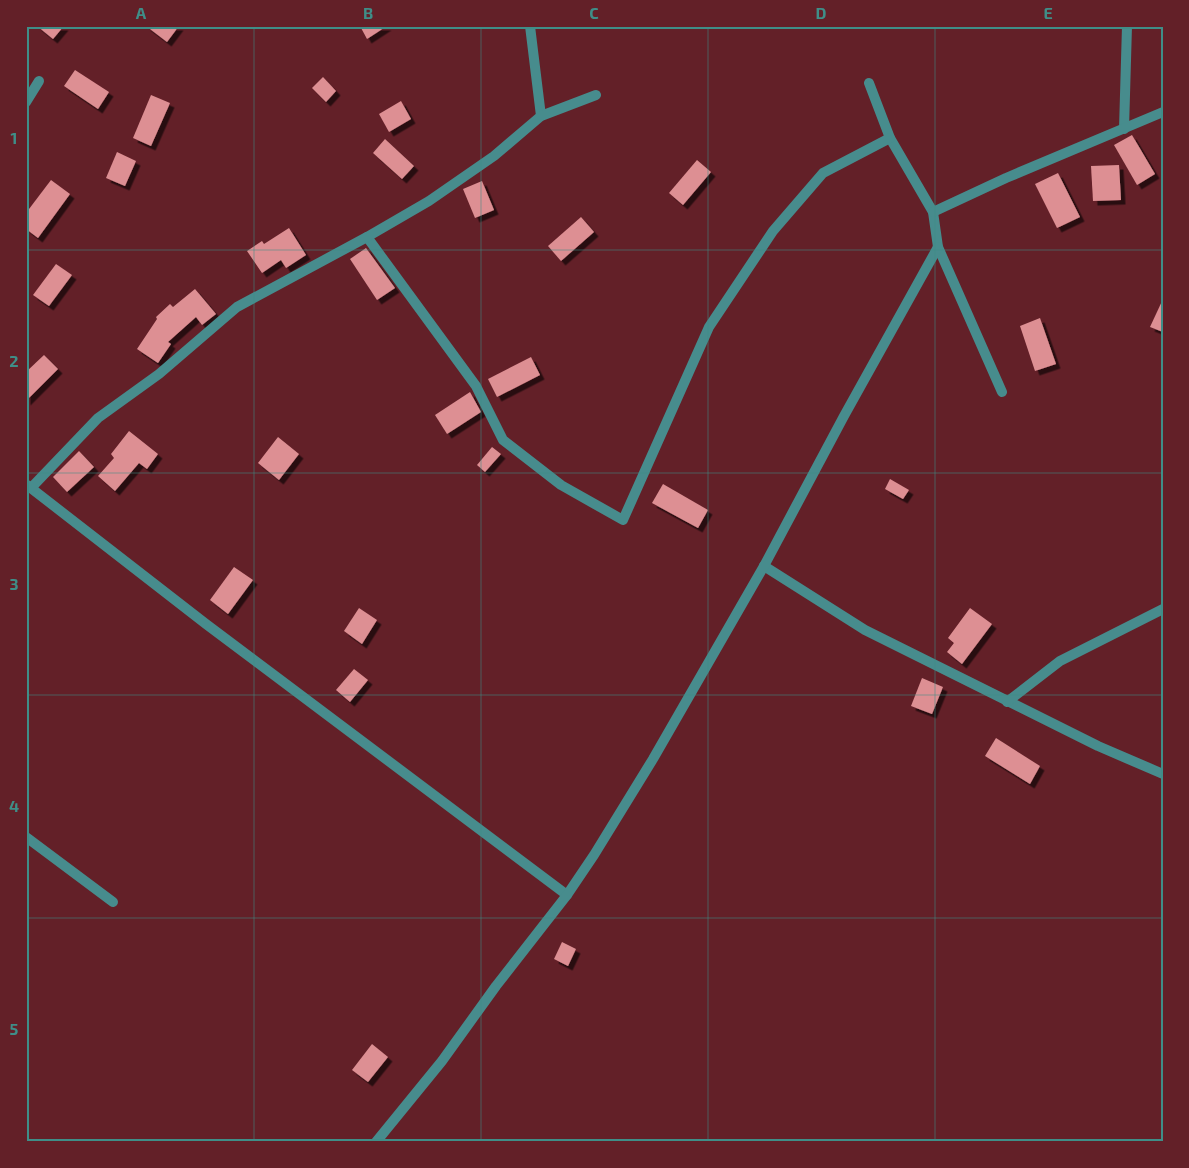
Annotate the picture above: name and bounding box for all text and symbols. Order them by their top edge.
text: A [136,3,147,22]
text: B [363,3,373,22]
text: C [589,3,599,22]
text: D [816,3,827,22]
text: E [1043,3,1053,22]
text: 1 [11,128,17,147]
text: 2 [9,351,19,370]
text: 3 [9,574,19,593]
text: 4 [9,796,19,815]
text: 5 [10,1019,19,1038]

